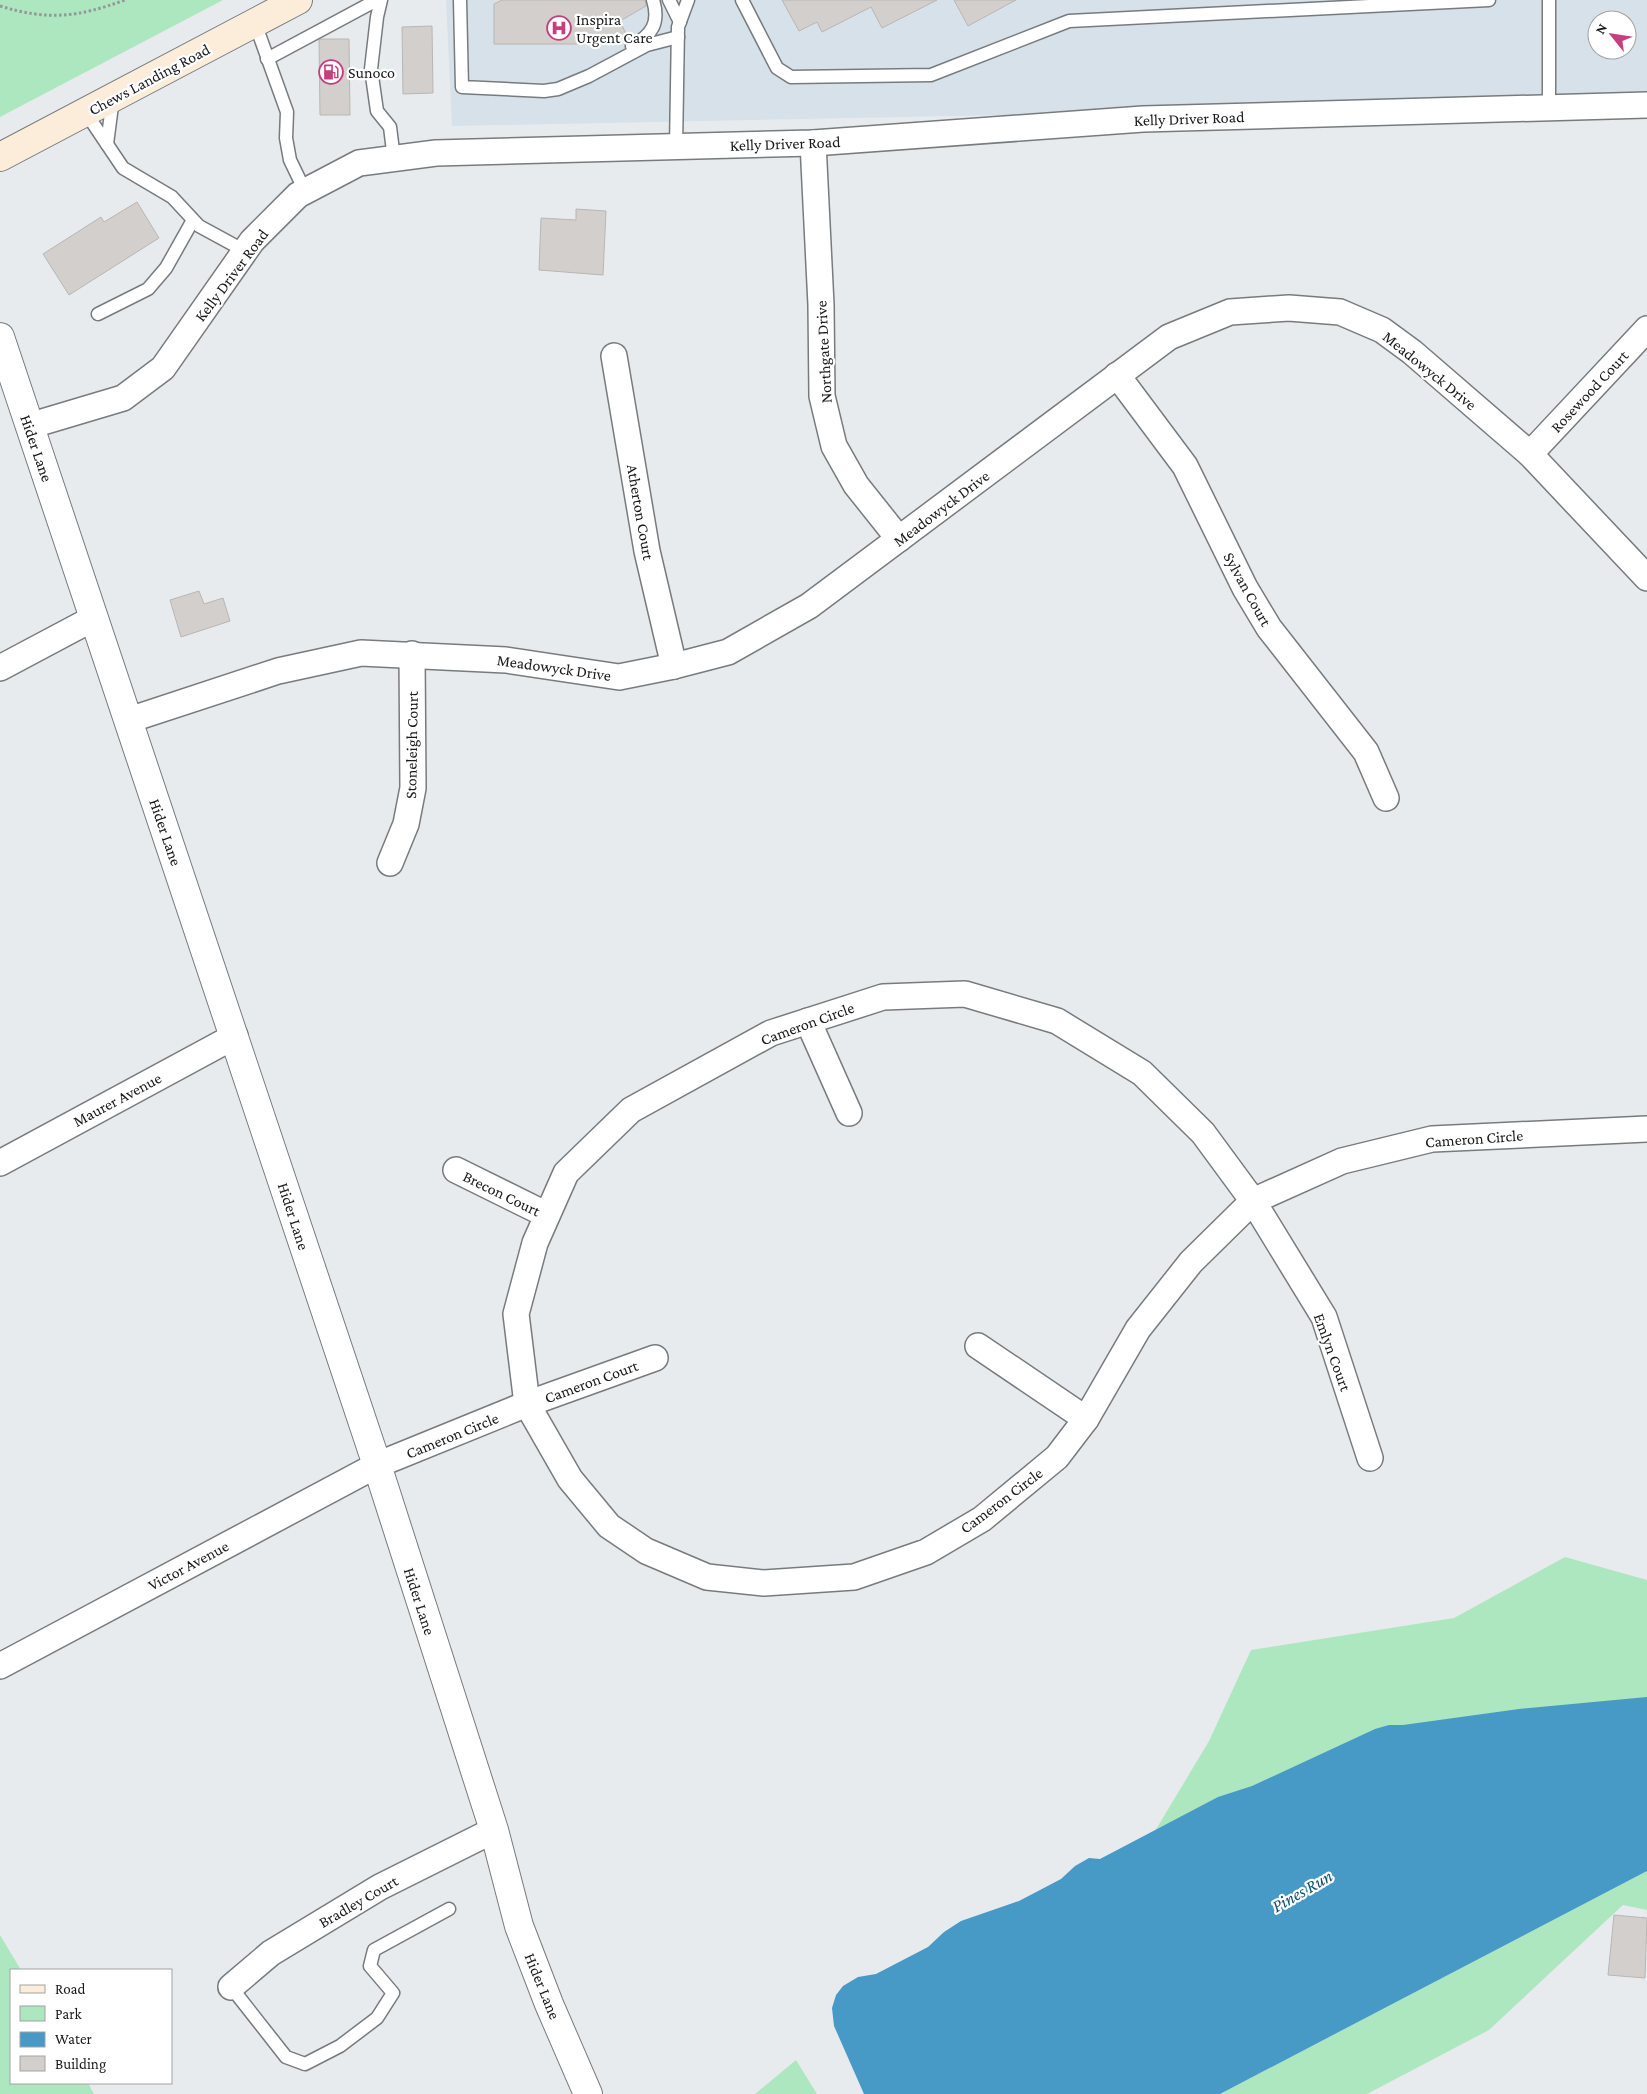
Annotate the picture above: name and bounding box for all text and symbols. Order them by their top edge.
north arrow [1587,10,1637,60]
place label: Inspira Urgent Care [576,11,653,47]
hospital icon: Inspira Urgent Care [546,15,572,41]
text: N [1591,20,1610,37]
street label: Chews Landing Road [86,40,214,119]
fuel station icon: Sunoco [318,59,344,85]
place label: Sunoco [348,64,395,81]
street label: Kelly Driver Road [1133,108,1245,130]
street label: Kelly Driver Road [729,133,841,155]
street label: Kelly Driver Road [191,226,273,325]
street label: Northgate Drive [812,300,836,404]
street label: Meadowyck Drive [1379,328,1480,414]
street label: Rosewood Court [1547,346,1632,436]
street label: Hider Lane [17,412,56,484]
street label: Atherton Court [624,463,657,562]
street label: Meadowyck Drive [890,467,993,551]
street label: Sylvan Court [1219,549,1275,630]
street label: Meadowyck Drive [496,651,612,685]
street label: Stoneleigh Court [402,690,422,799]
street label: Hider Lane [146,796,185,868]
street label: Cameron Circle [758,999,856,1048]
street label: Maurer Avenue [70,1069,164,1130]
street label: Cameron Circle [1424,1127,1524,1150]
street label: Brecon Court [460,1167,544,1220]
street label: Hider Lane [275,1180,312,1252]
street label: Emlyn Court [1310,1311,1355,1394]
street label: Cameron Court [542,1356,641,1406]
street label: Cameron Circle [403,1409,501,1462]
street label: Cameron Circle [957,1464,1046,1537]
street label: Victor Avenue [145,1537,231,1594]
street label: Hider Lane [401,1565,438,1637]
water label: Pines Run [1268,1866,1336,1916]
street label: Bradley Court [316,1872,402,1932]
street label: Hider Lane [522,1951,563,2022]
legend [10,1969,172,2084]
text: Road [55,1981,86,1997]
text: Park [55,2006,82,2022]
text: Water [55,2031,92,2047]
text: Building [55,2056,106,2073]

